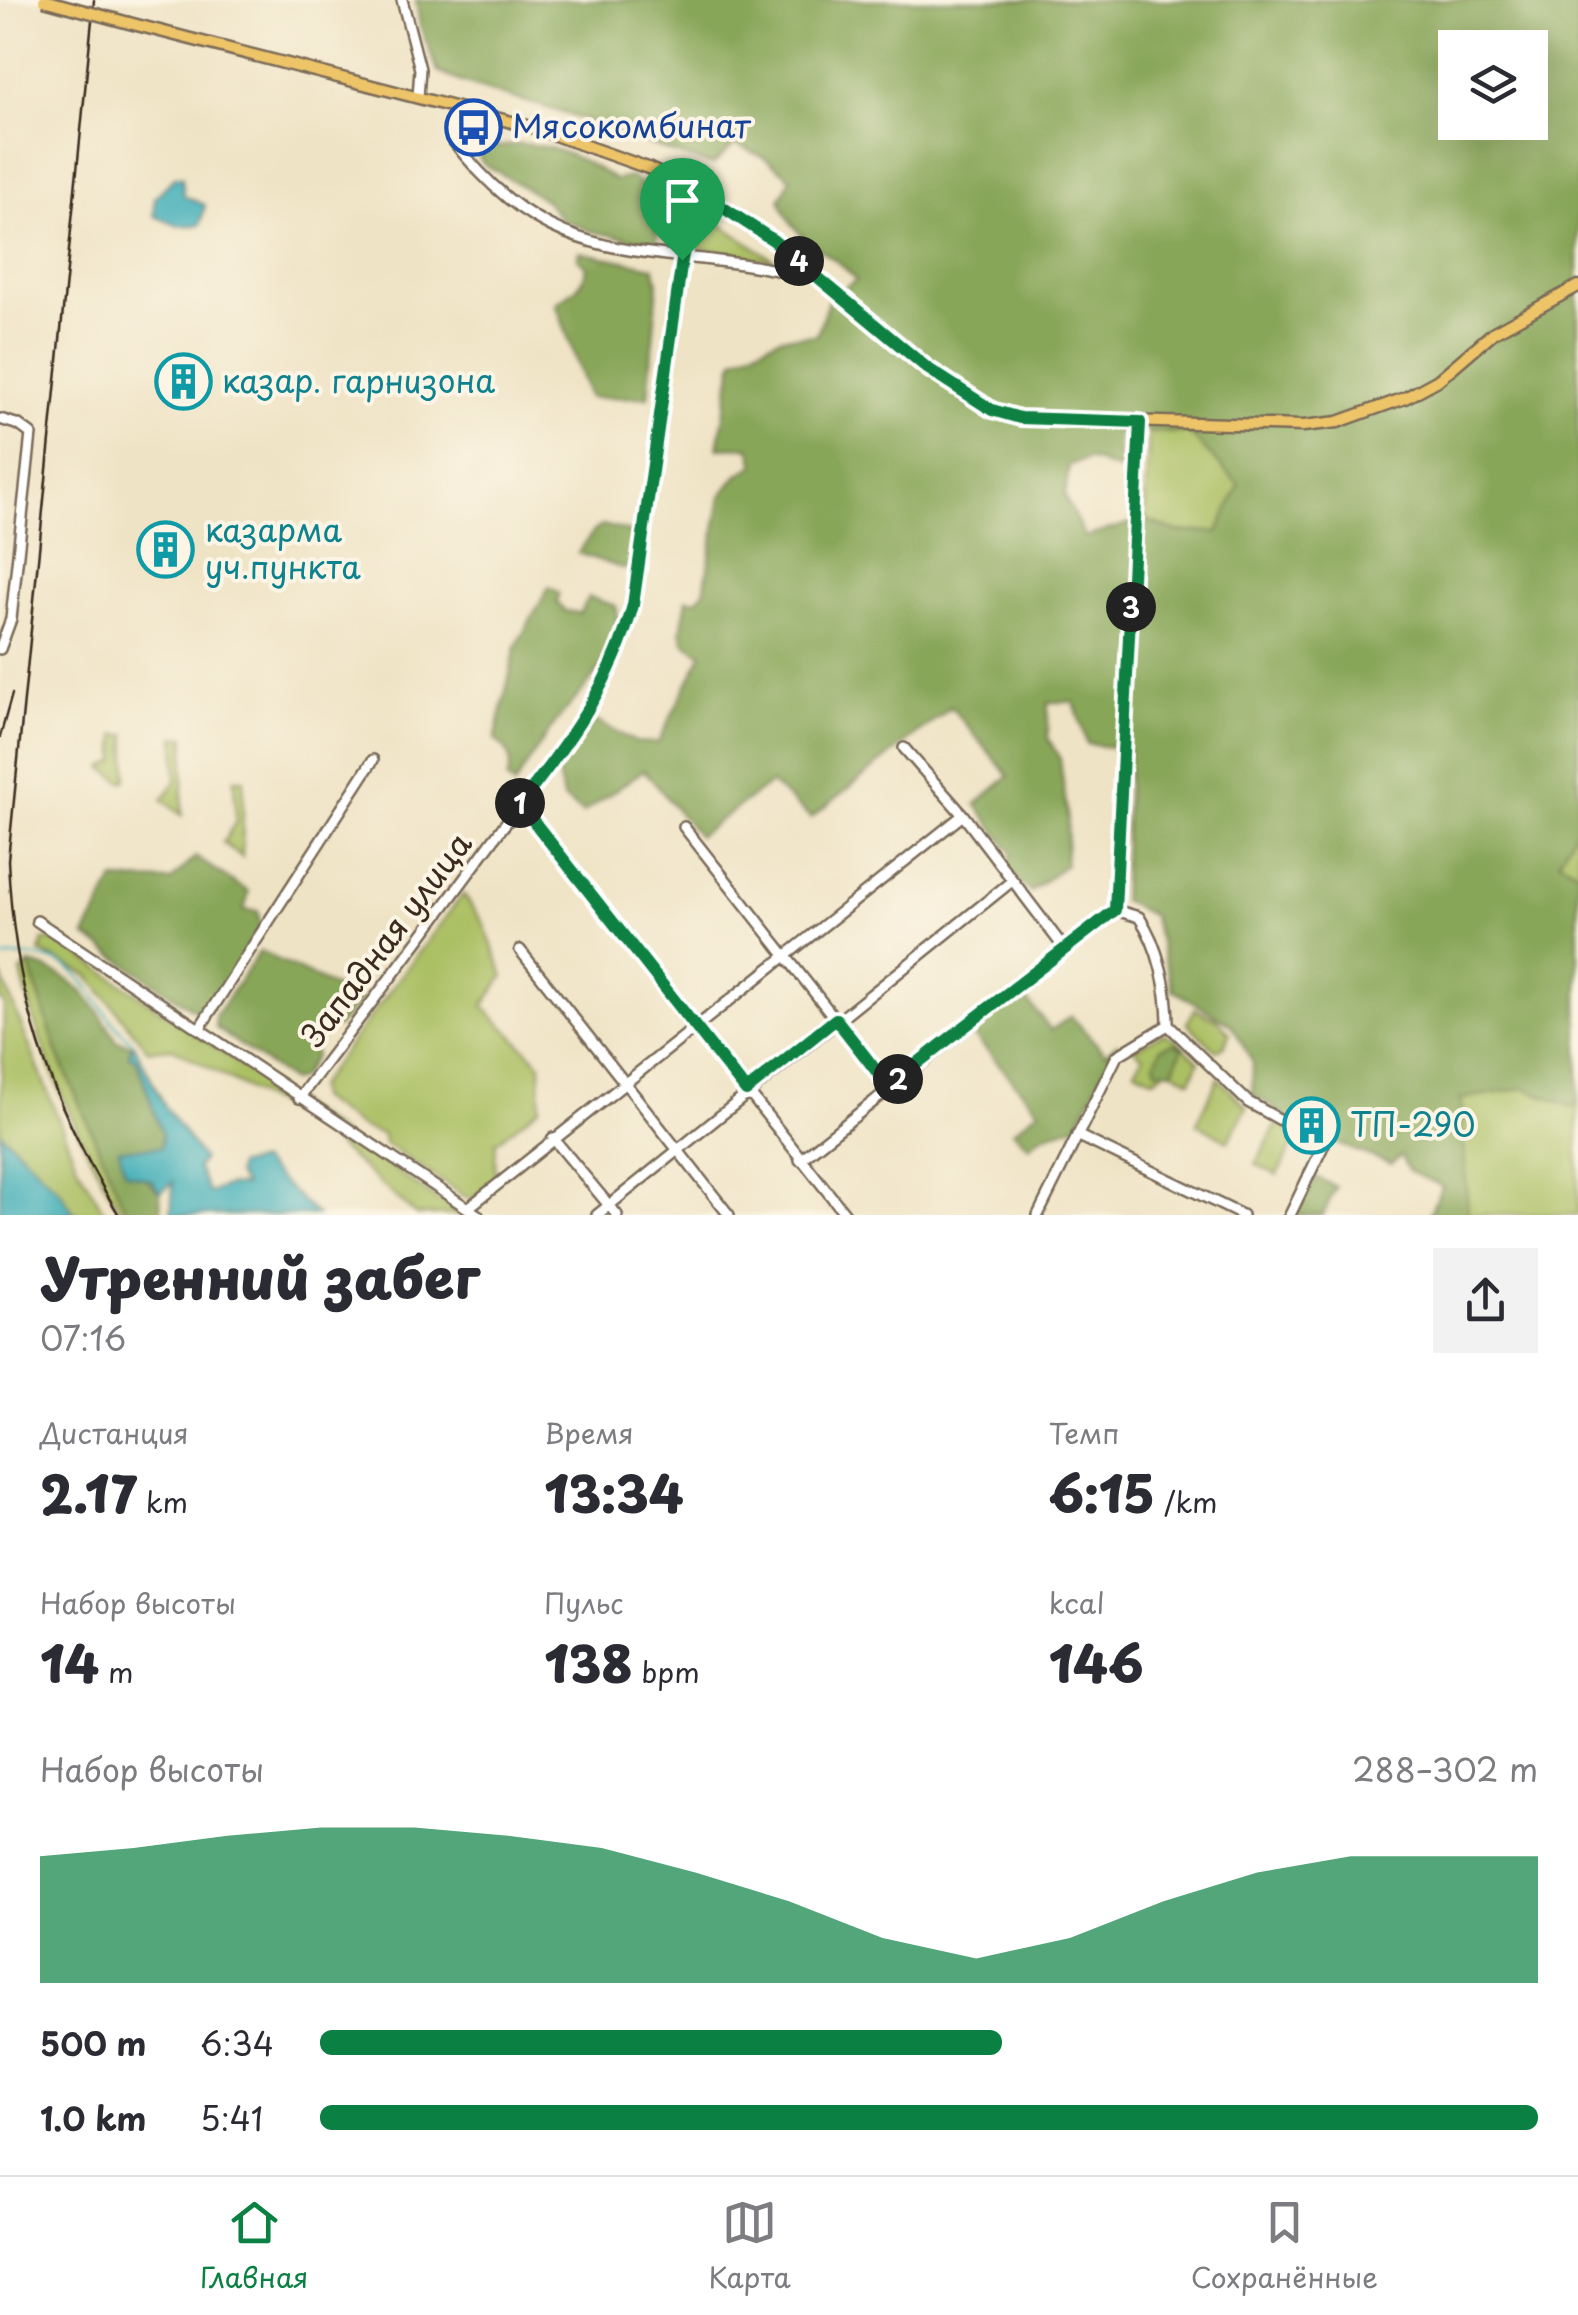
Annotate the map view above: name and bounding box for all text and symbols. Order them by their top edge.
map controls [1438,30,1548,140]
button: layers [1438,30,1548,140]
bus stop icon: Мясокомбинат [443,97,503,157]
place label: Мясокомбинат [512,101,752,149]
pin [640,158,725,261]
icon: arrive [655,173,710,228]
pin: 4 [774,236,824,286]
text: 4 [789,239,809,282]
building icon: казар. гарнизона [153,352,213,412]
place label: казар. гарнизона [222,356,495,404]
place label: казарма уч.пункта [205,505,361,590]
building icon: казарма уч.пункта [136,519,196,579]
pin: 3 [1106,582,1156,632]
text: 3 [1122,585,1140,628]
pin: 1 [495,778,545,828]
text: 1 [513,781,527,824]
street label: Западная улица [289,821,482,1056]
pin: 2 [873,1054,923,1104]
text: 2 [888,1057,908,1100]
building icon: ТП-290 [1281,1096,1341,1156]
place label: ТП-290 [1350,1100,1476,1148]
text: Утренний забег [40,1235,480,1318]
button: share [1433,1248,1538,1353]
text: 07:16 [40,1314,126,1362]
text: Дистанция [40,1411,189,1454]
text: Время [544,1411,634,1454]
text: Темп [1049,1411,1119,1454]
text: 2.17 [40,1454,137,1530]
text: 13:34 [544,1454,683,1530]
text: 6:15 [1049,1454,1155,1530]
text: km [137,1480,188,1523]
text: /km [1155,1480,1218,1523]
text: Набор высоты [40,1581,236,1624]
text: Пульс [544,1581,624,1624]
text: kcal [1049,1581,1105,1624]
text: 14 [40,1624,99,1700]
text: 138 [544,1624,633,1700]
text: 146 [1049,1624,1143,1700]
text: m [99,1650,134,1693]
text: bpm [633,1650,700,1693]
text: Набор высоты [40,1745,264,1793]
text: 288–302 m [1352,1745,1538,1793]
text: 500 m [40,2019,146,2067]
text: 6:34 [200,2019,274,2067]
text: 1.0 km [40,2094,146,2142]
text: 5:41 [200,2094,263,2142]
tab: Главная [200,2195,308,2298]
tab: Карта [709,2195,791,2298]
tab: Сохранённые [1191,2195,1378,2298]

